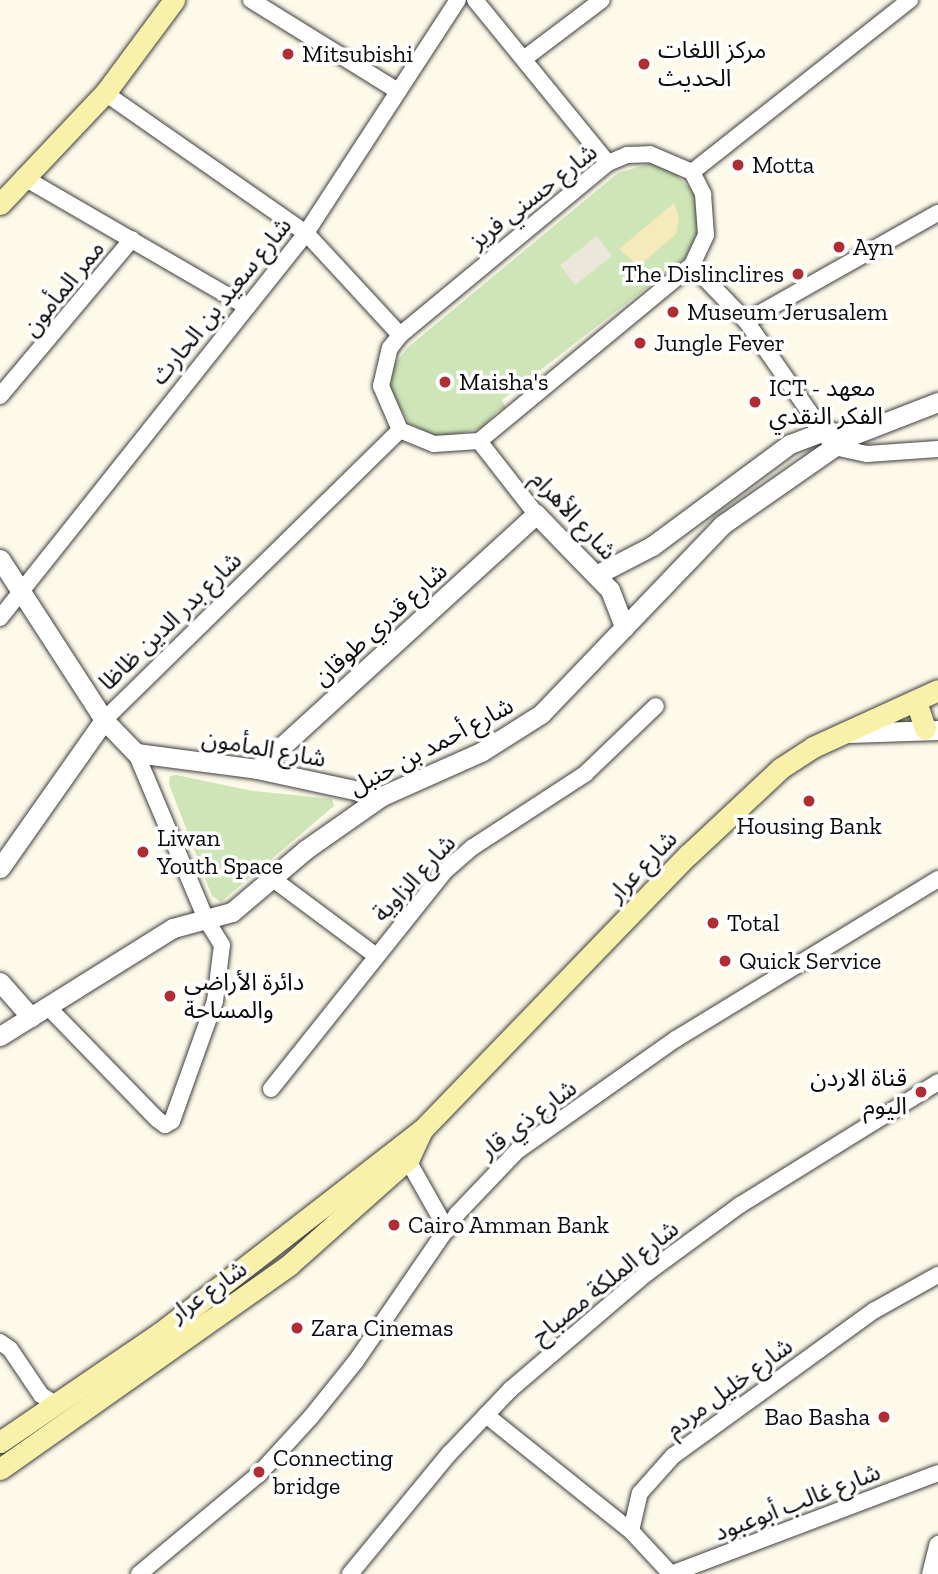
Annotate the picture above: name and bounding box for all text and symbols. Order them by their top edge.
place label: مركز اللغات الحديث [658,36,766,92]
place label: Mitsubishi [302,40,413,68]
marker: Mitsubishi [280,46,296,62]
marker: مركز اللغات الحديث [636,56,652,72]
street label: شارع حسني فريز [463,137,603,255]
place label: Motta [752,151,814,179]
marker: Motta [730,157,746,173]
street label: شارع سعيد بن الحارث [145,212,297,390]
place label: Ayn [853,233,893,261]
street label: ممر المأمون [16,234,110,342]
marker: Ayn [831,239,847,255]
place label: The Dislinclires [622,260,784,288]
marker: The Dislinclires [790,266,806,282]
place label: Museum Jerusalem [687,298,888,326]
marker: Museum Jerusalem [665,304,681,320]
place label: Jungle Fever [654,329,785,357]
marker: Jungle Fever [632,335,648,351]
place label: Maisha's [459,368,549,396]
marker: Maisha's [437,374,453,390]
place label: ICT - معهد الفكر النقدي [769,374,883,430]
marker: ICT - معهد الفكر النقدي [747,394,763,410]
street label: شارع الأهرام [525,464,623,566]
street label: شارع بدر الدين ظاظا [93,546,247,696]
street label: شارع قدري طوقان [307,556,453,692]
street label: شارع أحمد بن حنبل [344,691,518,801]
street label: شارع المأمون [200,723,328,773]
marker: Housing Bank [801,793,817,809]
place label: Housing Bank [736,812,882,840]
place label: Liwan Youth Space [157,824,283,880]
street label: شارع عرار [601,824,683,908]
street label: شارع الزاوية [367,829,461,927]
marker: Liwan Youth Space [135,844,151,860]
place label: Total [727,909,780,937]
marker: Total [705,915,721,931]
place label: Quick Service [739,947,881,975]
marker: Quick Service [717,953,733,969]
place label: دائرة الأراضي والمساحة [184,968,304,1024]
marker: دائرة الأراضي والمساحة [162,988,178,1004]
place label: قناة الاردن اليوم [810,1064,907,1120]
street label: شارع ذي قار [474,1073,582,1165]
marker: قناة الاردن اليوم [913,1084,929,1100]
place label: Cairo Amman Bank [408,1211,610,1239]
street label: شارع الملكة مصباح [526,1214,684,1350]
marker: Cairo Amman Bank [386,1217,402,1233]
street label: شارع عرار [164,1254,252,1328]
place label: Zara Cinemas [311,1314,454,1342]
marker: Zara Cinemas [289,1320,305,1336]
street label: شارع خليل مردم [660,1331,798,1443]
place label: Bao Basha [765,1403,870,1431]
marker: Bao Basha [876,1409,892,1425]
place label: Connecting bridge [273,1444,393,1500]
street label: شارع غالب أبوعبود [710,1457,884,1547]
marker: Connecting bridge [251,1464,267,1480]

